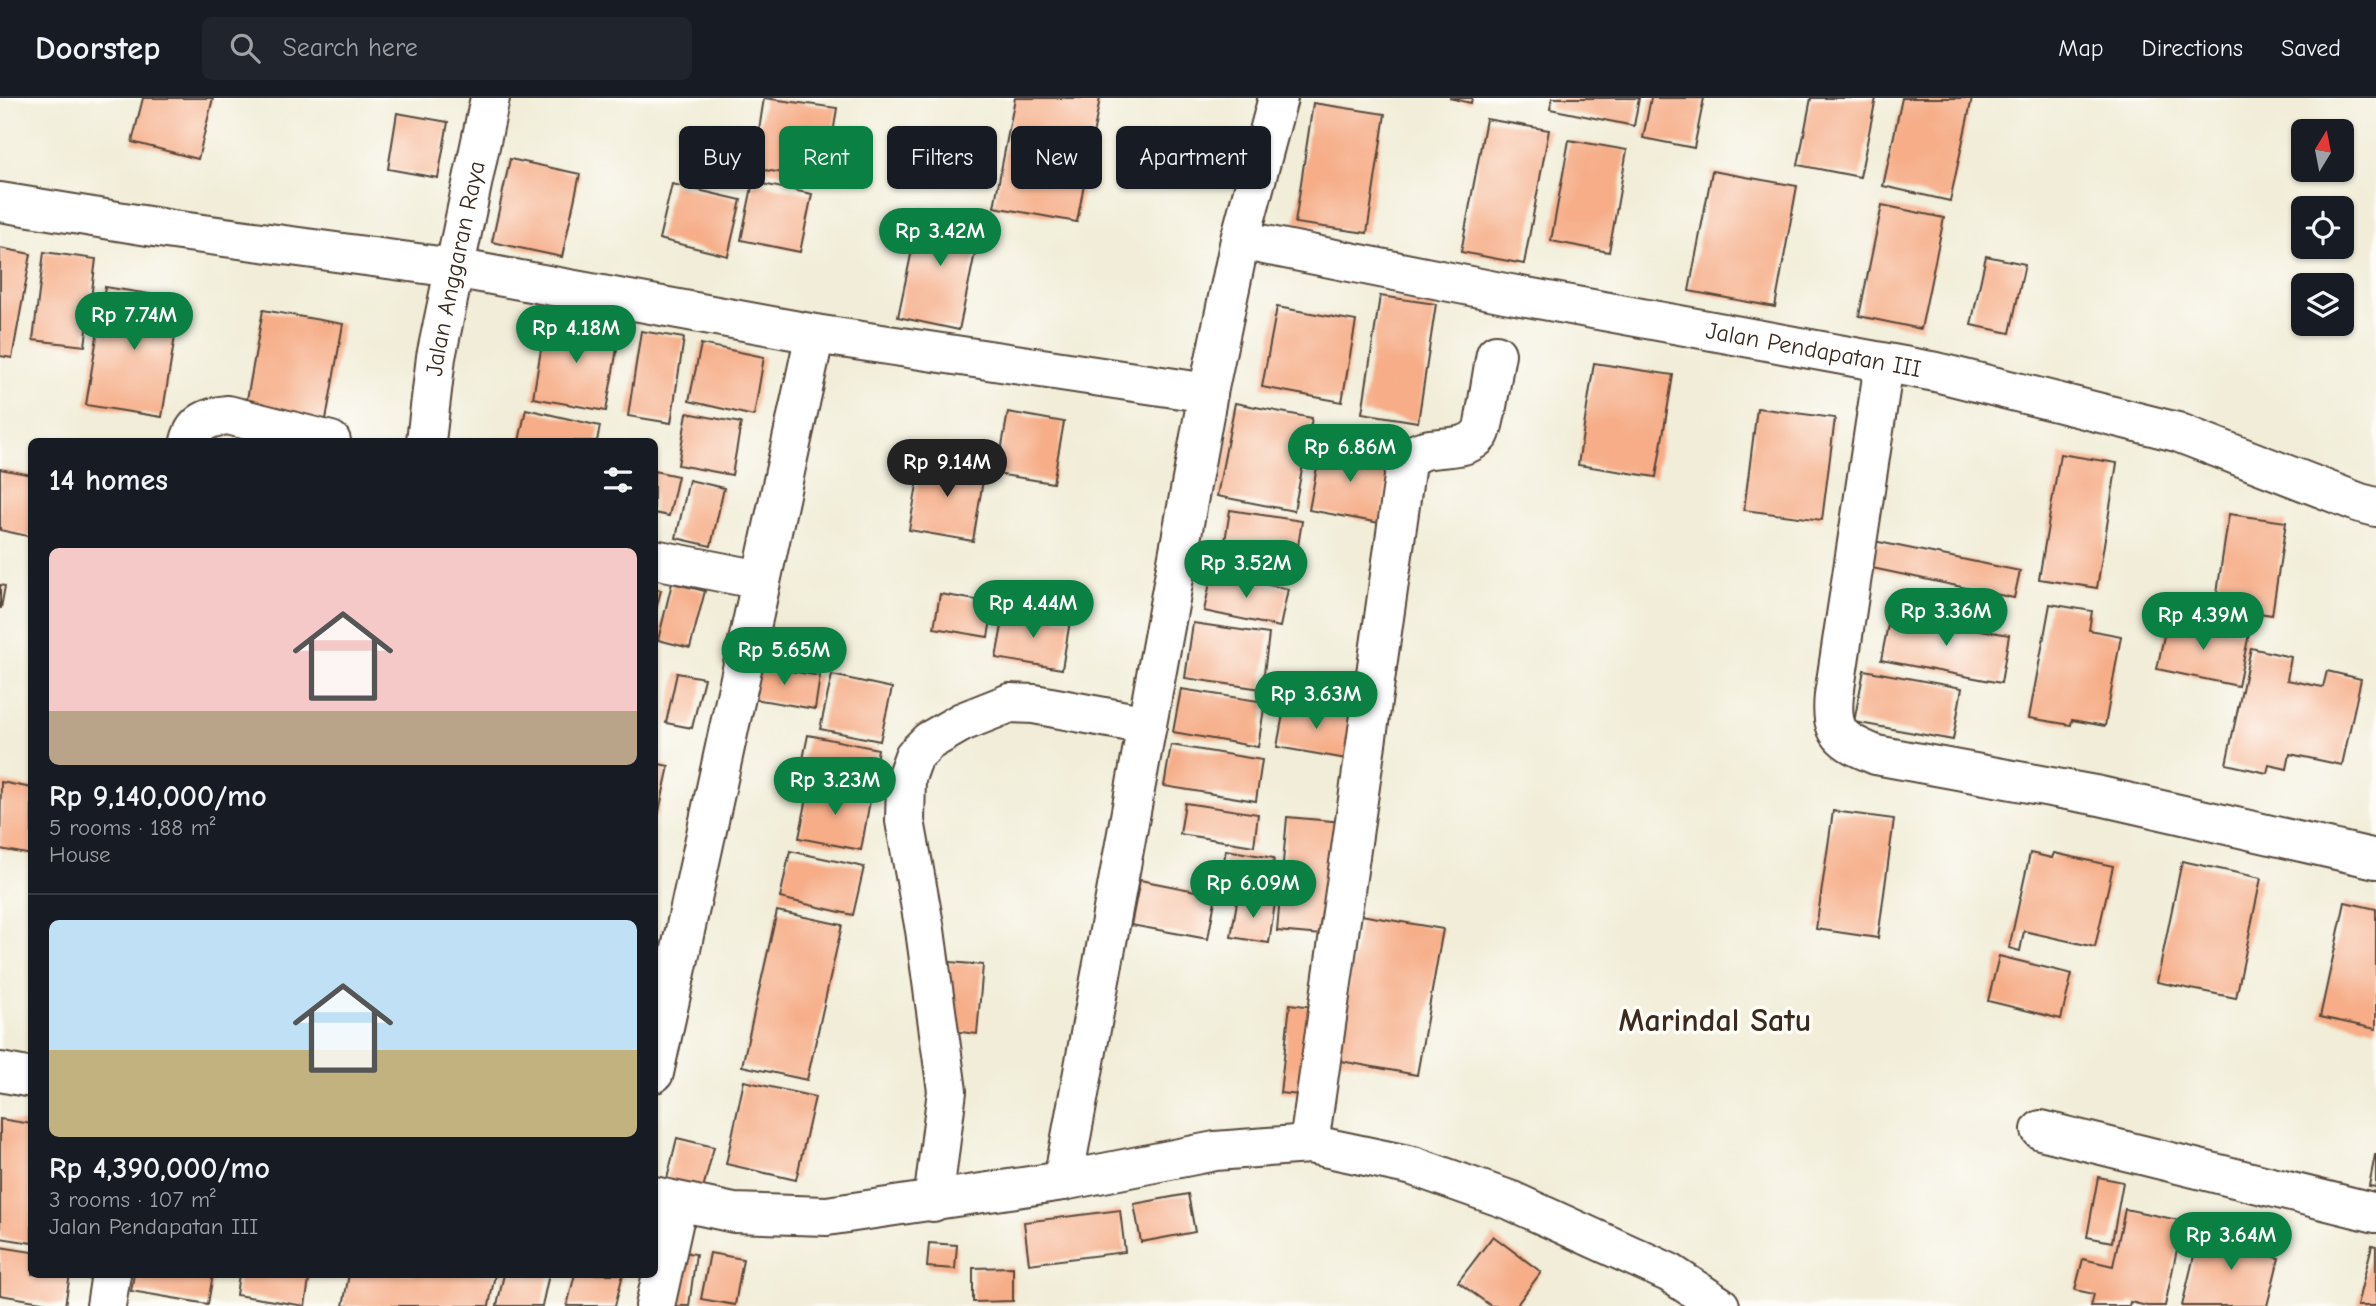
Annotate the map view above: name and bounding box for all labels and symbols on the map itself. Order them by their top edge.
north arrow [2291,119,2354,182]
street label: Jalan Anggaran Raya [420,158,491,378]
pin: Rp 3.42M [868,208,1012,268]
pin: Rp 7.74M [62,292,206,352]
pin: Rp 4.18M [504,306,648,365]
street label: Jalan Pendapatan III [1704,316,1924,383]
pin: Rp 6.86M [1278,424,1422,484]
pin: Rp 9.14M [875,440,1019,499]
pin: Rp 3.52M [1174,540,1318,600]
pin: Rp 4.44M [961,580,1105,640]
pin: Rp 3.36M [1874,588,2018,648]
pin: Rp 4.39M [2131,592,2275,652]
pin: Rp 5.65M [712,628,856,687]
pin: Rp 3.63M [1244,672,1388,731]
pin: Rp 3.23M [763,758,907,817]
pin: Rp 6.09M [1181,860,1325,920]
district label: Marindal Satu [1619,1002,1811,1039]
pin: Rp 3.64M [2159,1212,2303,1272]

